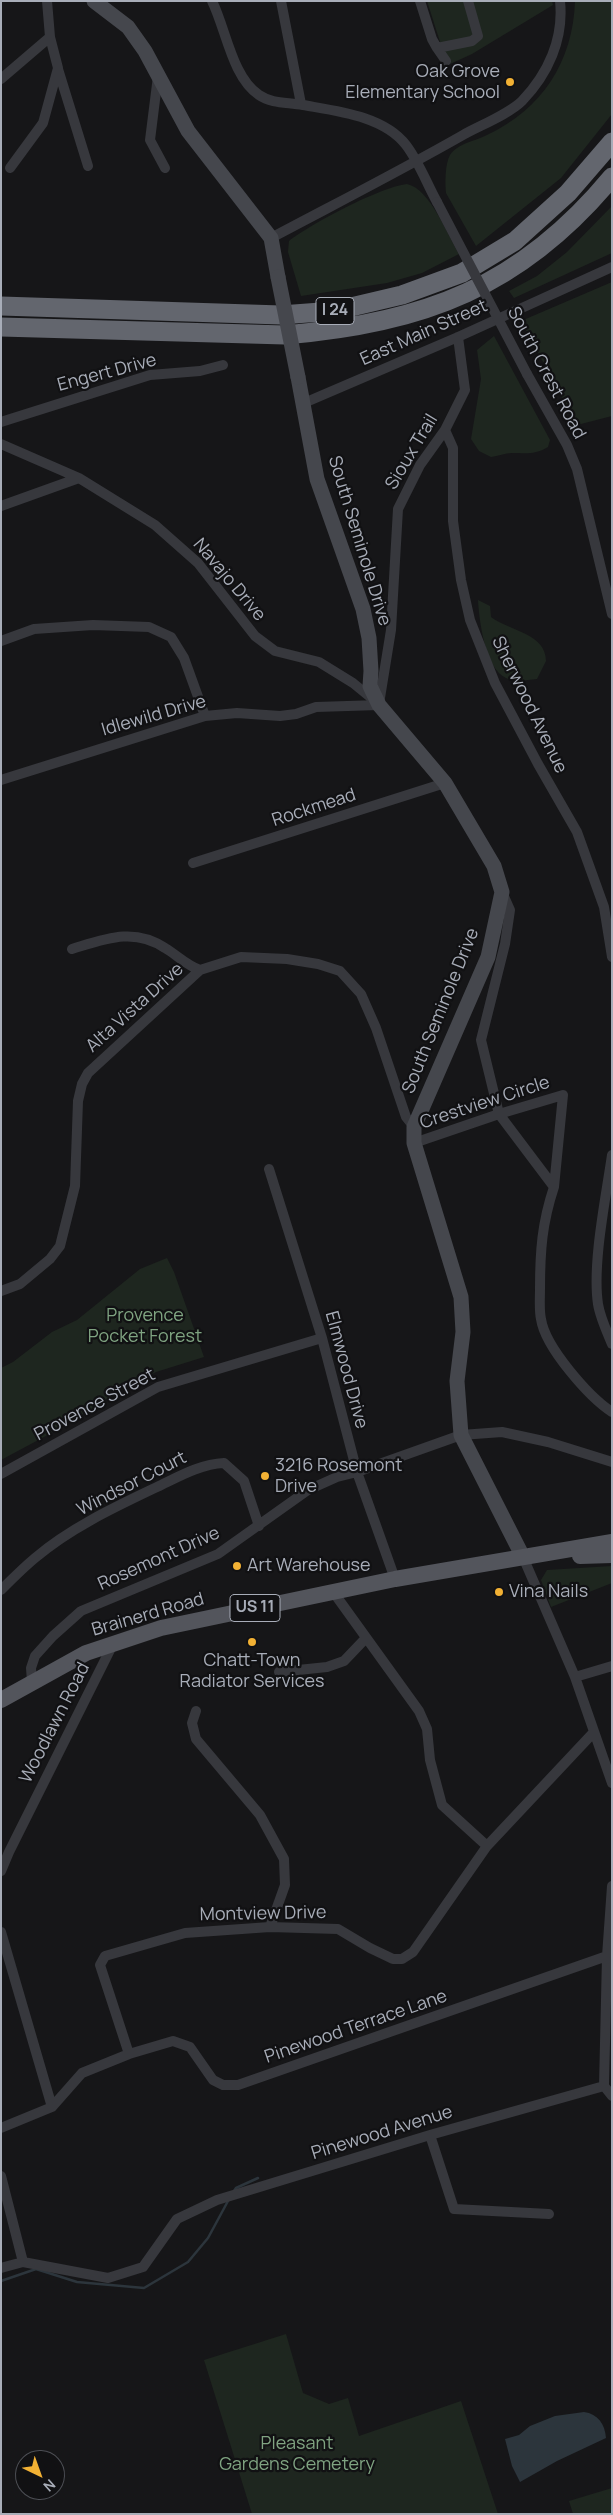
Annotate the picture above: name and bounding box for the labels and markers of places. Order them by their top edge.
place label: Oak Grove Elementary School [345,61,500,104]
marker: Oak Grove Elementary School [504,76,516,88]
place label: 3216 Rosemont Drive [275,1455,402,1498]
marker: 3216 Rosemont Drive [259,1470,271,1482]
place label: Art Warehouse [247,1555,371,1577]
marker: Art Warehouse [231,1560,243,1572]
place label: Vina Nails [509,1581,588,1603]
marker: Vina Nails [493,1586,505,1598]
marker: Chatt-Town Radiator Services [246,1636,258,1648]
place label: Chatt-Town Radiator Services [180,1650,324,1692]

